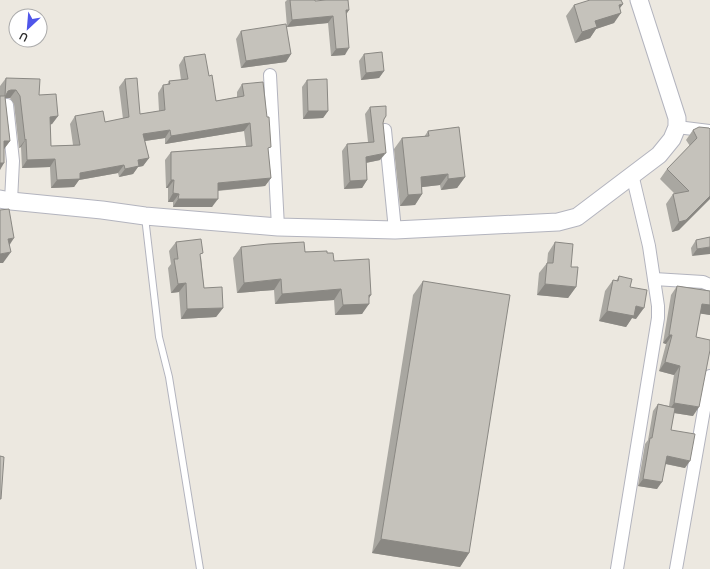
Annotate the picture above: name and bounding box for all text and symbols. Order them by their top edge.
north arrow [8,8,48,48]
text: U [17,28,31,45]

